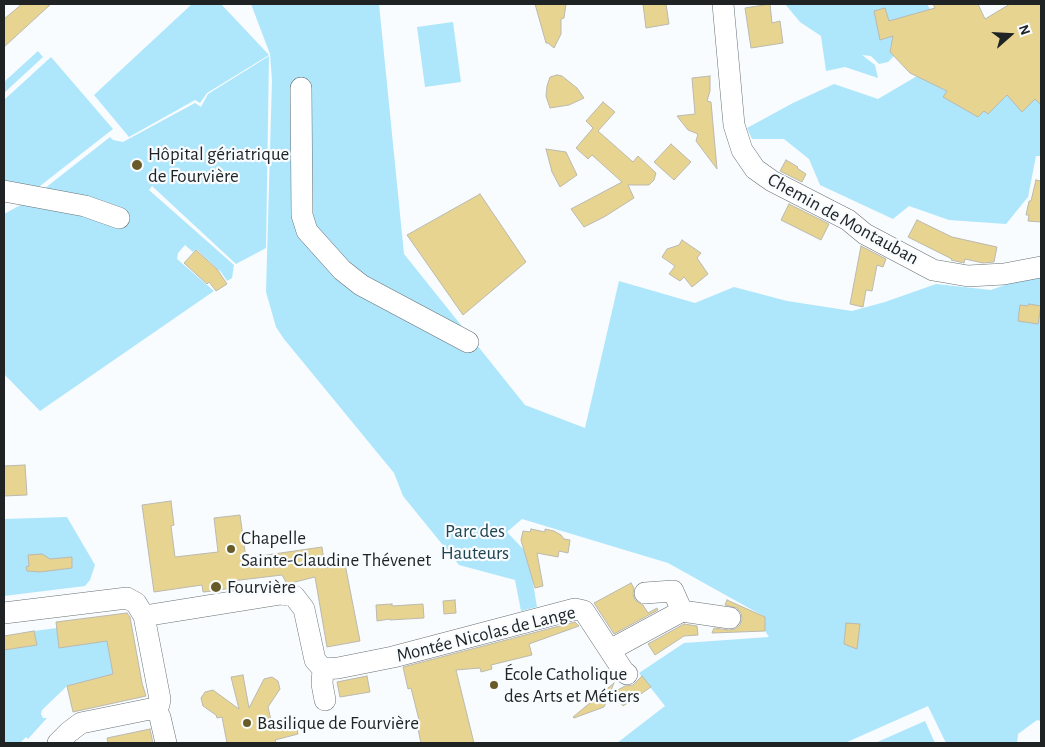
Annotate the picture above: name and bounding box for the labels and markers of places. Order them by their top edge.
place label: Hôpital gériatrique de Fourvière [148,143,289,187]
marker: Hôpital gériatrique de Fourvière [130,158,144,172]
place label: Chapelle Sainte-Claudine Thévenet [241,527,431,571]
marker: Chapelle Sainte-Claudine Thévenet [225,543,237,555]
place label: Fourvière [227,576,296,598]
marker: Fourvière [209,580,223,594]
place label: École Catholique des Arts et Métiers [504,663,640,707]
marker: École Catholique des Arts et Métiers [488,679,500,691]
place label: Basilique de Fourvière [257,712,419,734]
marker: Basilique de Fourvière [241,717,253,729]

